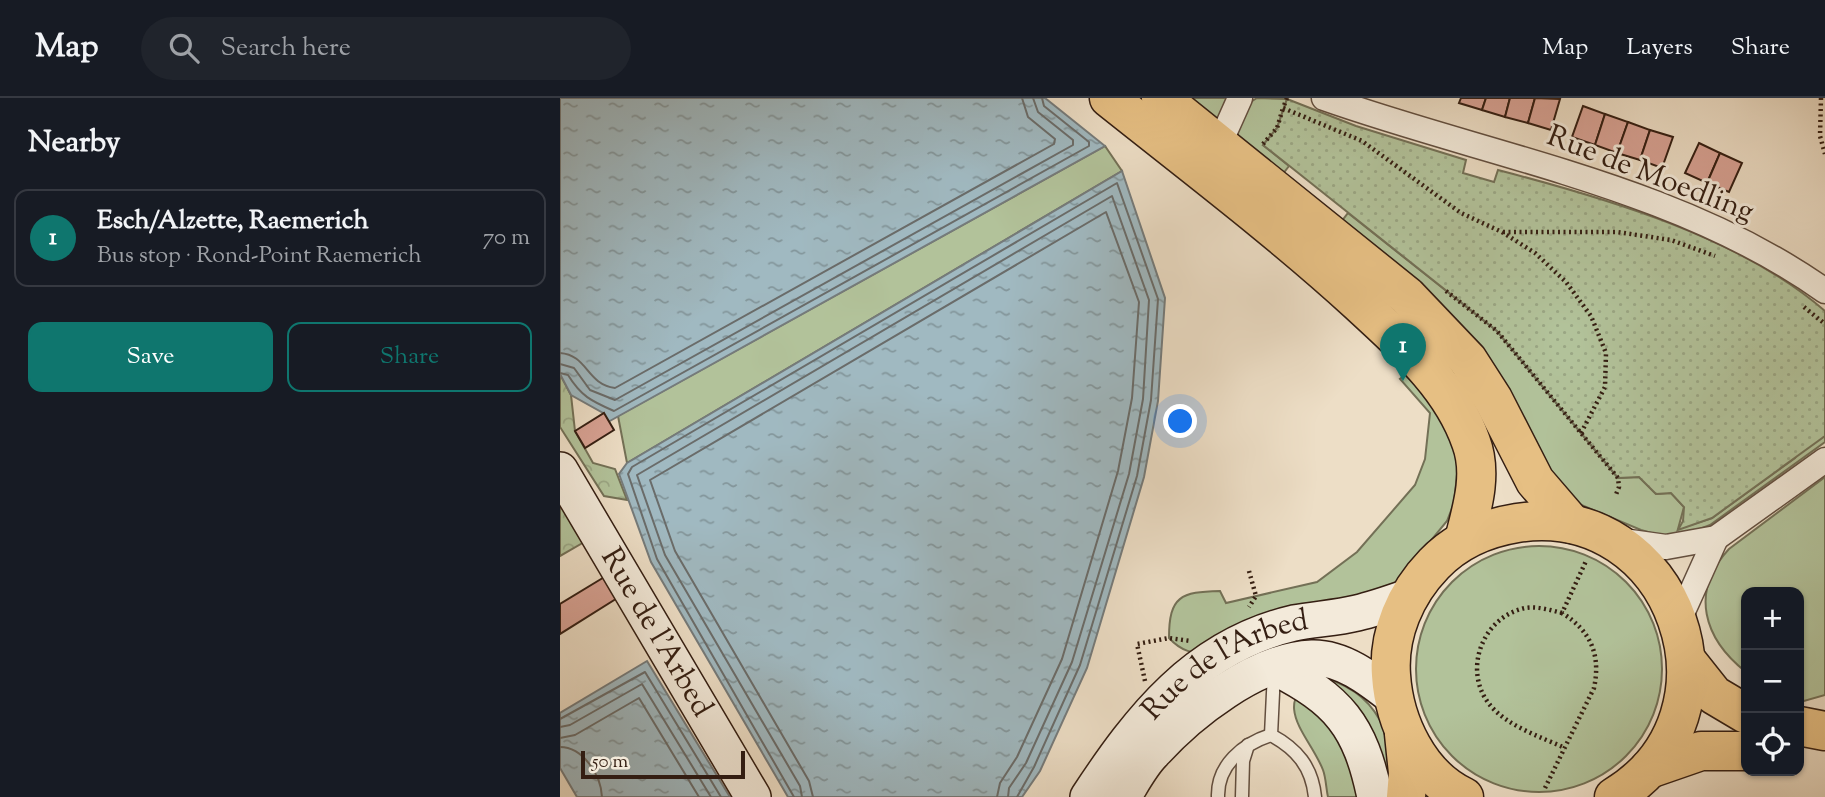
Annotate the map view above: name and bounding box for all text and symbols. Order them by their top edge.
search box [141,17,631,80]
text: Map [35,24,99,72]
icon: search [165,29,203,67]
text: Search here [221,30,351,67]
text: Map [1542,31,1588,65]
text: Layers [1626,31,1693,65]
text: Share [1731,31,1790,65]
street label: Rue de Moedling [1540,116,1760,234]
text: Nearby [28,122,120,165]
text: Esch/Alzette, Raemerich [97,203,369,240]
text: 1 [49,222,57,255]
text: 70 m [483,222,530,255]
text: Bus stop · Rond-Point Raemerich [97,240,422,273]
button: Save [28,322,273,392]
button: Share [287,322,532,392]
pin: 1 [1380,323,1426,381]
your location [1163,404,1197,438]
street label: Rue de l'Arbed [589,540,723,726]
map controls [1741,587,1804,776]
button: + [1741,587,1804,650]
street label: Rue de l'Arbed [1132,599,1311,730]
button: − [1741,650,1804,713]
button: locate [1741,713,1804,776]
scale bar [581,748,746,780]
text: 50 m [592,749,628,776]

